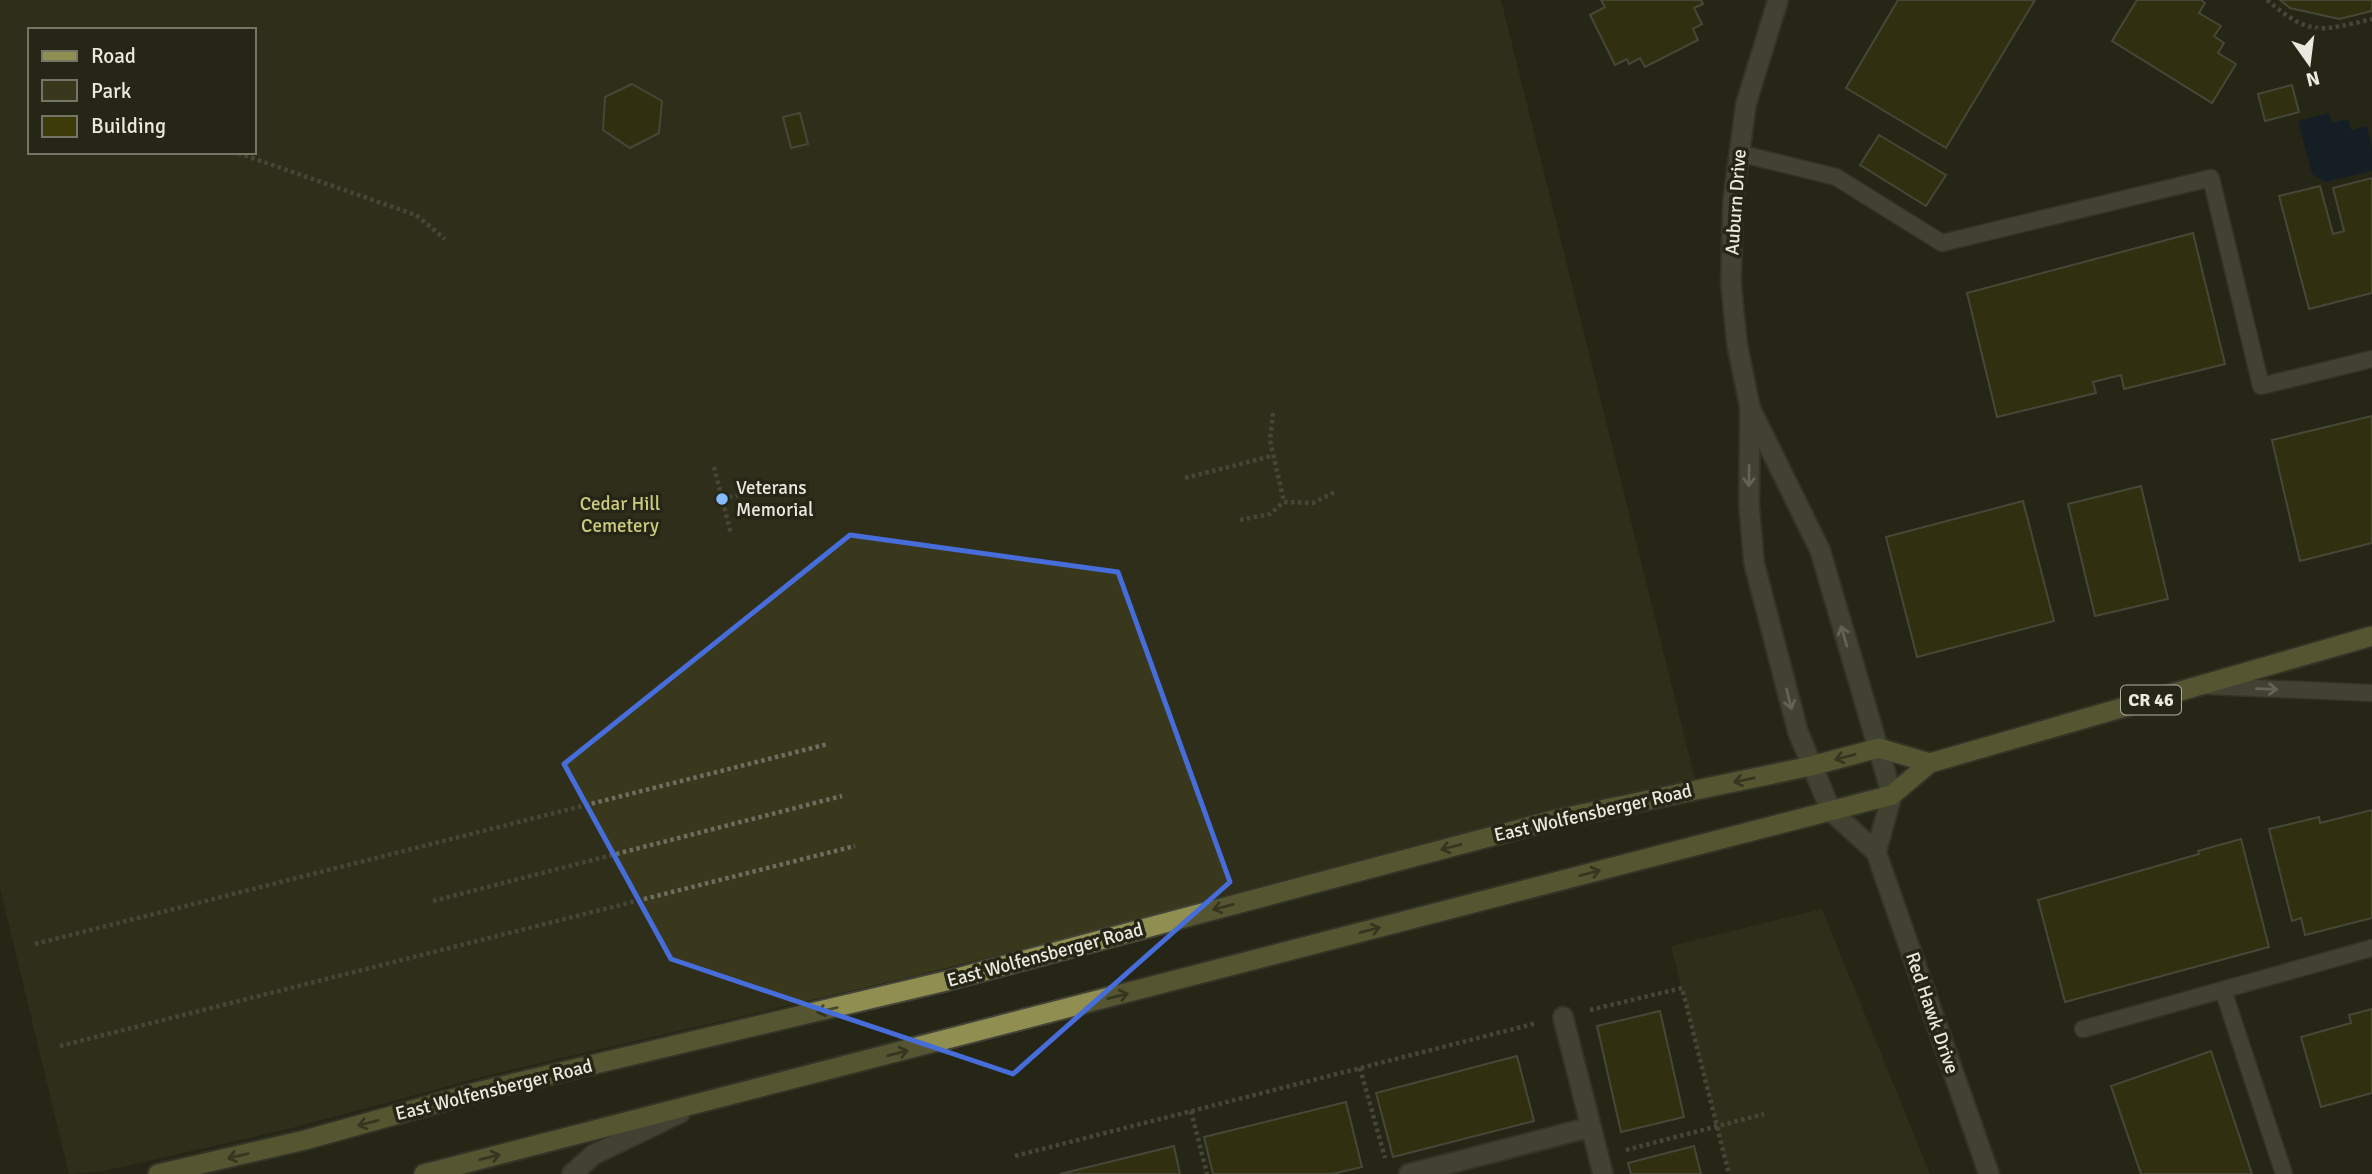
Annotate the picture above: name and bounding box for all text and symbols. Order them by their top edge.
legend [28,28,256,154]
north arrow [2274,28,2344,98]
text: Road [91,43,136,69]
text: N [2304,65,2322,92]
text: Park [91,78,132,104]
text: Building [91,113,166,139]
street label: Auburn Drive [1720,148,1752,256]
one-way arrow [1743,464,1756,487]
place label: Veterans Memorial [736,476,814,522]
marker: Veterans Memorial [714,491,730,507]
park label: Cedar Hill Cemetery [580,492,660,538]
one-way arrow [1837,625,1850,647]
one-way arrow [2255,682,2278,695]
road number: CR 46 [2121,686,2181,714]
one-way arrow [1783,687,1796,710]
one-way arrow [1834,751,1857,764]
one-way arrow [1733,773,1756,787]
street label: East Wolfensberger Road [1492,779,1694,847]
one-way arrow [1440,841,1463,854]
one-way arrow [1578,866,1601,879]
one-way arrow [1212,902,1234,915]
street label: East Wolfensberger Road [944,917,1146,993]
one-way arrow [1358,923,1380,936]
street label: Red Hawk Drive [1900,949,1964,1077]
one-way arrow [1106,989,1129,1002]
one-way arrow [816,1004,839,1017]
one-way arrow [886,1046,909,1059]
street label: East Wolfensberger Road [393,1054,595,1126]
one-way arrow [357,1117,380,1130]
one-way arrow [227,1149,250,1163]
one-way arrow [478,1150,501,1163]

